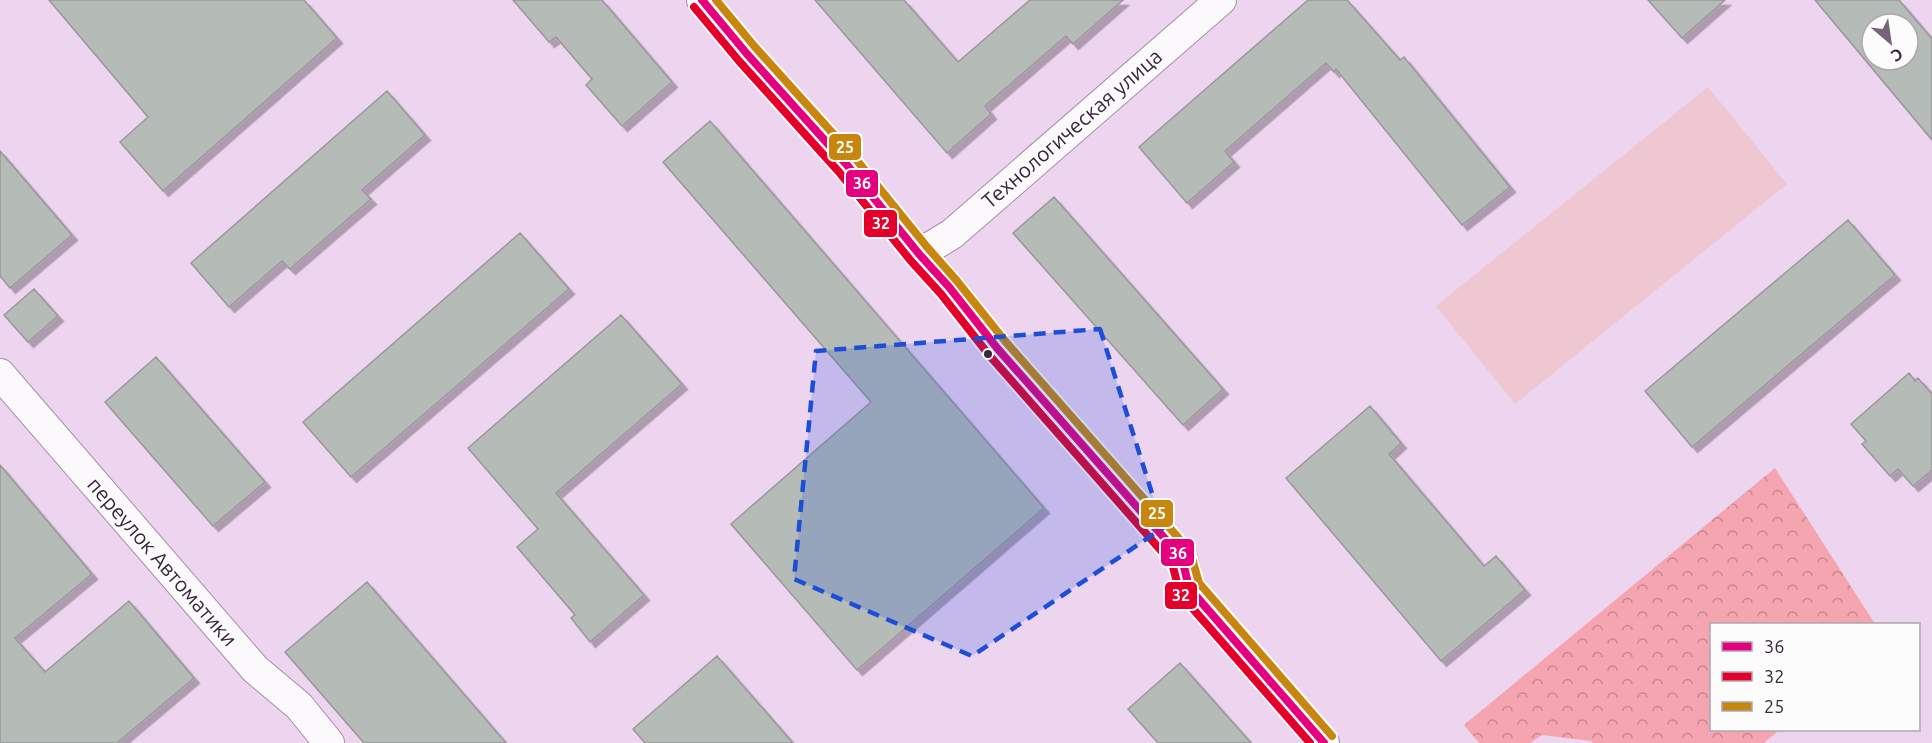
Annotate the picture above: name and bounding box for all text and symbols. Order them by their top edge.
north arrow [1860,12,1920,72]
street label: Технологическая улица [977,44,1166,213]
text: С [1888,45,1906,65]
line badge: 25 [828,133,862,161]
text: 25 [836,138,854,156]
line badge: 36 [845,169,879,198]
text: 36 [853,174,871,192]
line badge: 32 [863,209,898,238]
text: 32 [872,214,890,232]
unlabelled marker [982,348,994,360]
street label: переулок Автоматики [83,472,242,651]
line badge: 25 [1140,499,1174,528]
text: 25 [1148,504,1166,522]
line badge: 36 [1160,538,1195,567]
text: 36 [1169,544,1187,562]
line badge: 32 [1164,581,1198,610]
text: 32 [1172,586,1190,604]
legend [1710,623,1920,731]
text: 36 [1764,636,1784,656]
text: 32 [1764,666,1784,686]
text: 25 [1764,696,1784,716]

